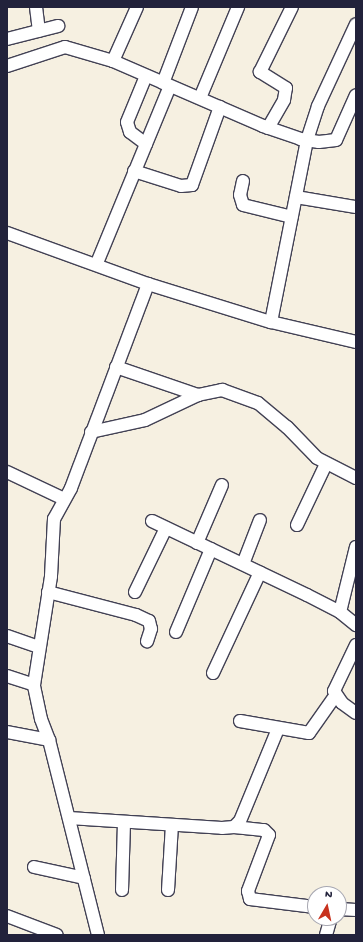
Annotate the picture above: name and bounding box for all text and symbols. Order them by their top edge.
north arrow [307,886,347,926]
text: N [324,889,333,902]

